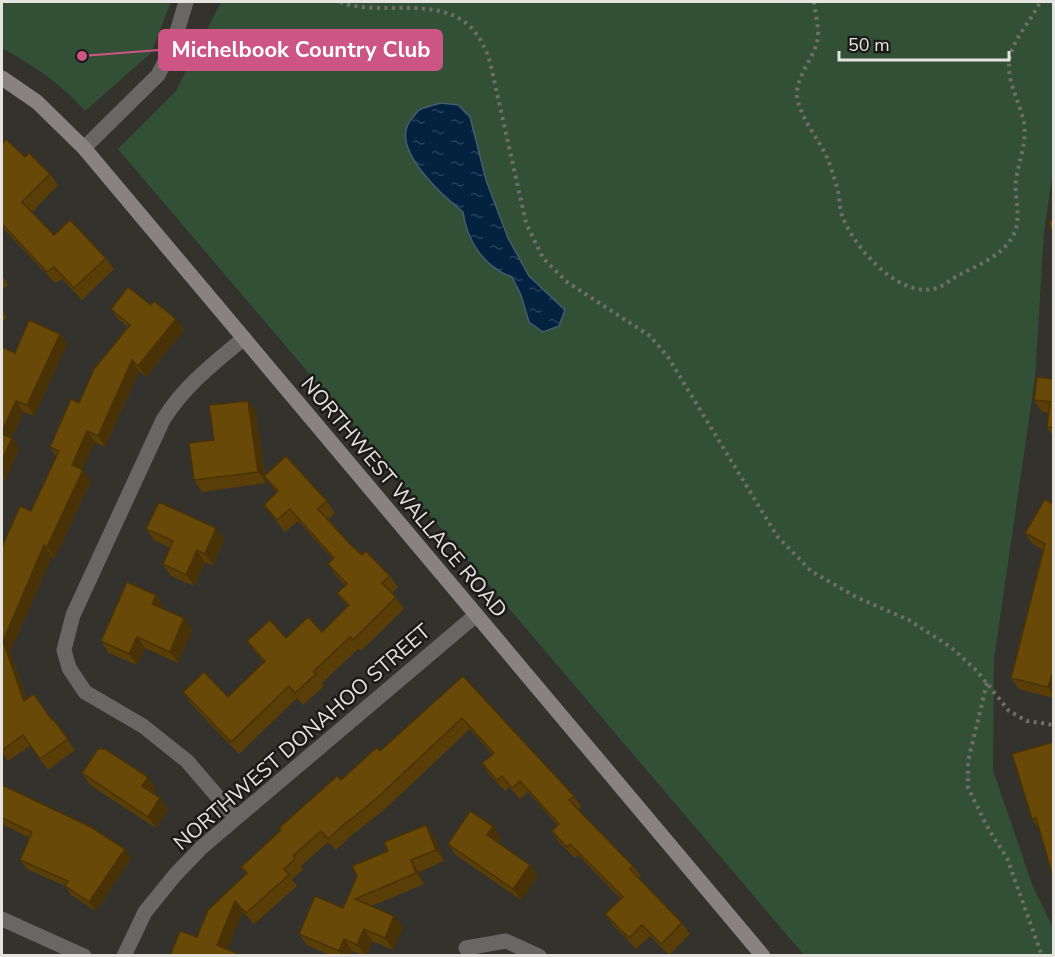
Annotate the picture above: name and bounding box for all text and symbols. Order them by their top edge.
scale bar [839,24,1008,62]
callout: Michelbook Country Club [159,30,442,70]
text: 50 m [848,33,890,57]
text: Michelbook Country Club [172,35,430,65]
street label: NORTHWEST WALLACE ROAD [295,370,513,624]
street label: NORTHWEST DONAHOO STREET [168,617,437,856]

